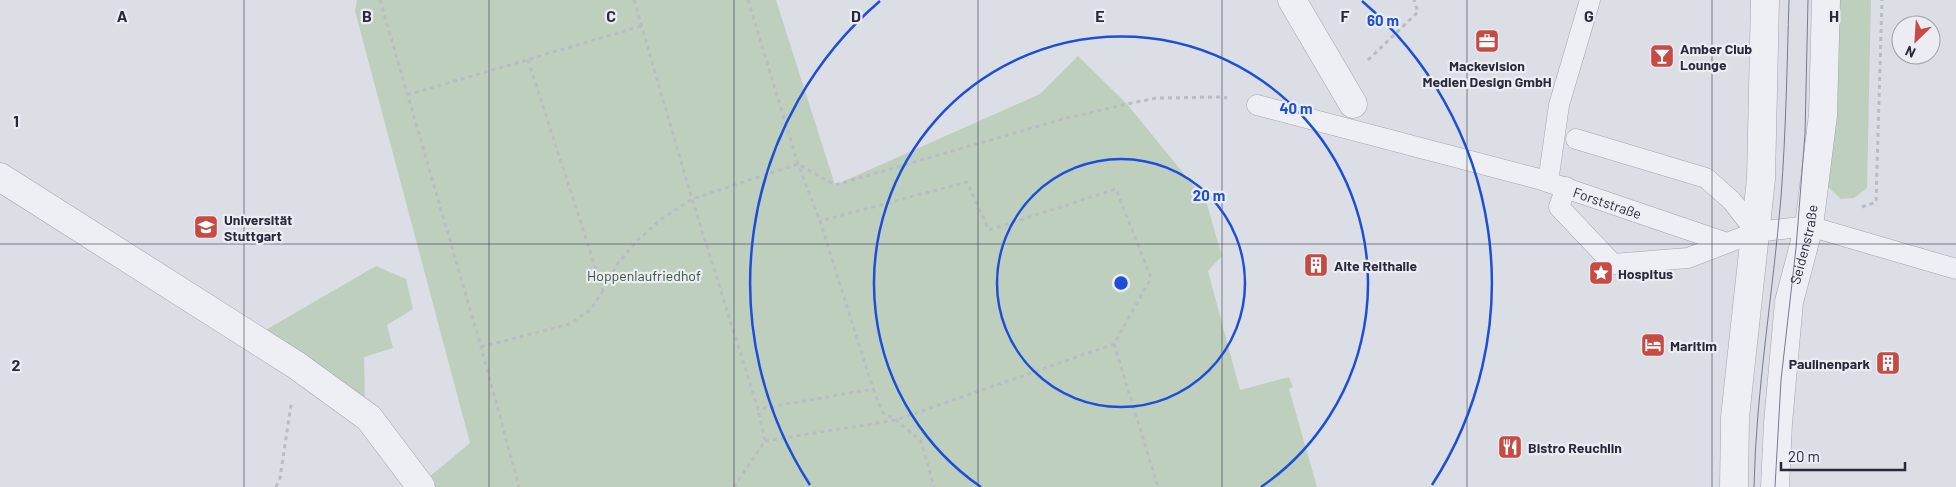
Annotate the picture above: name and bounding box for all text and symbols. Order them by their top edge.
text: A [117,6,128,25]
text: B [362,6,372,25]
text: C [606,6,616,25]
text: D [851,6,861,25]
text: E [1095,6,1105,25]
text: F [1341,6,1350,25]
text: G [1584,6,1594,25]
text: H [1829,6,1839,25]
text: 60 m [1367,11,1399,29]
north arrow [1891,15,1941,65]
office icon: Mackevision Medien Design GmbH [1474,28,1500,54]
place label: Amber Club Lounge [1680,40,1752,73]
bar icon: Amber Club Lounge [1649,43,1675,69]
text: N [1902,43,1918,62]
place label: Mackevision Medien Design GmbH [1422,57,1552,90]
text: 40 m [1279,99,1313,117]
text: 1 [13,111,19,130]
street label: Forststraße [1571,183,1644,222]
text: 20 m [1193,186,1225,204]
street label: Seidenstraße [1786,204,1820,286]
place label: Universität Stuttgart [224,211,292,244]
school or university icon: Universität Stuttgart [193,214,219,240]
building icon: Alte Reithalle [1303,252,1329,278]
place label: Alte Reithalle [1334,257,1417,274]
place icon: Hospitus [1588,260,1614,286]
place label: Hospitus [1618,265,1673,282]
park label: Hoppenlaufriedhof [587,267,701,284]
centre of rings [1112,274,1130,292]
hotel icon: Maritim [1640,332,1666,358]
place label: Maritim [1670,337,1717,354]
building icon: Paulinenpark [1875,350,1901,376]
text: 2 [12,355,21,374]
place label: Paulinenpark [1789,355,1871,372]
restaurant icon: Bistro Reuchlin [1497,434,1523,460]
place label: Bistro Reuchlin [1528,439,1622,456]
scale bar [1781,440,1905,472]
text: 20 m [1788,447,1820,465]

